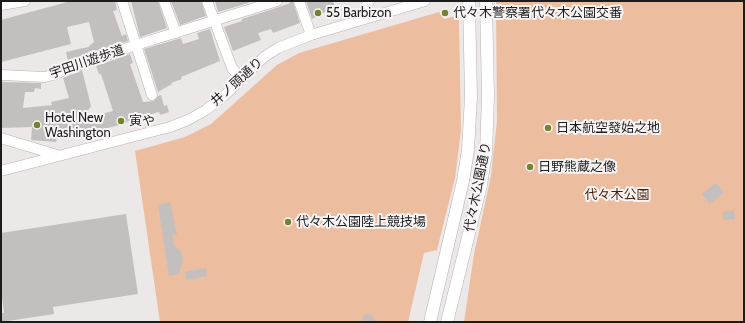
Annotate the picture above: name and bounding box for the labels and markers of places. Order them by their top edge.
place label: 55 Barbizon [326,5,391,21]
place label: 代々木警察署代々木公園交番 [453,5,622,21]
marker: 55 Barbizon [313,8,323,18]
marker: 代々木警察署代々木公園交番 [440,8,450,18]
place label: Hotel New Washington [45,110,111,141]
place label: 寅や [129,113,155,129]
marker: 寅や [116,116,126,126]
marker: Hotel New Washington [32,120,42,130]
place label: 日本航空發始之地 [556,120,660,136]
marker: 日本航空發始之地 [543,123,553,133]
place label: 日野熊蔵之像 [538,159,616,175]
marker: 日野熊蔵之像 [525,162,535,172]
place label: 代々木公園陸上競技場 [296,214,426,230]
marker: 代々木公園陸上競技場 [283,217,293,227]

